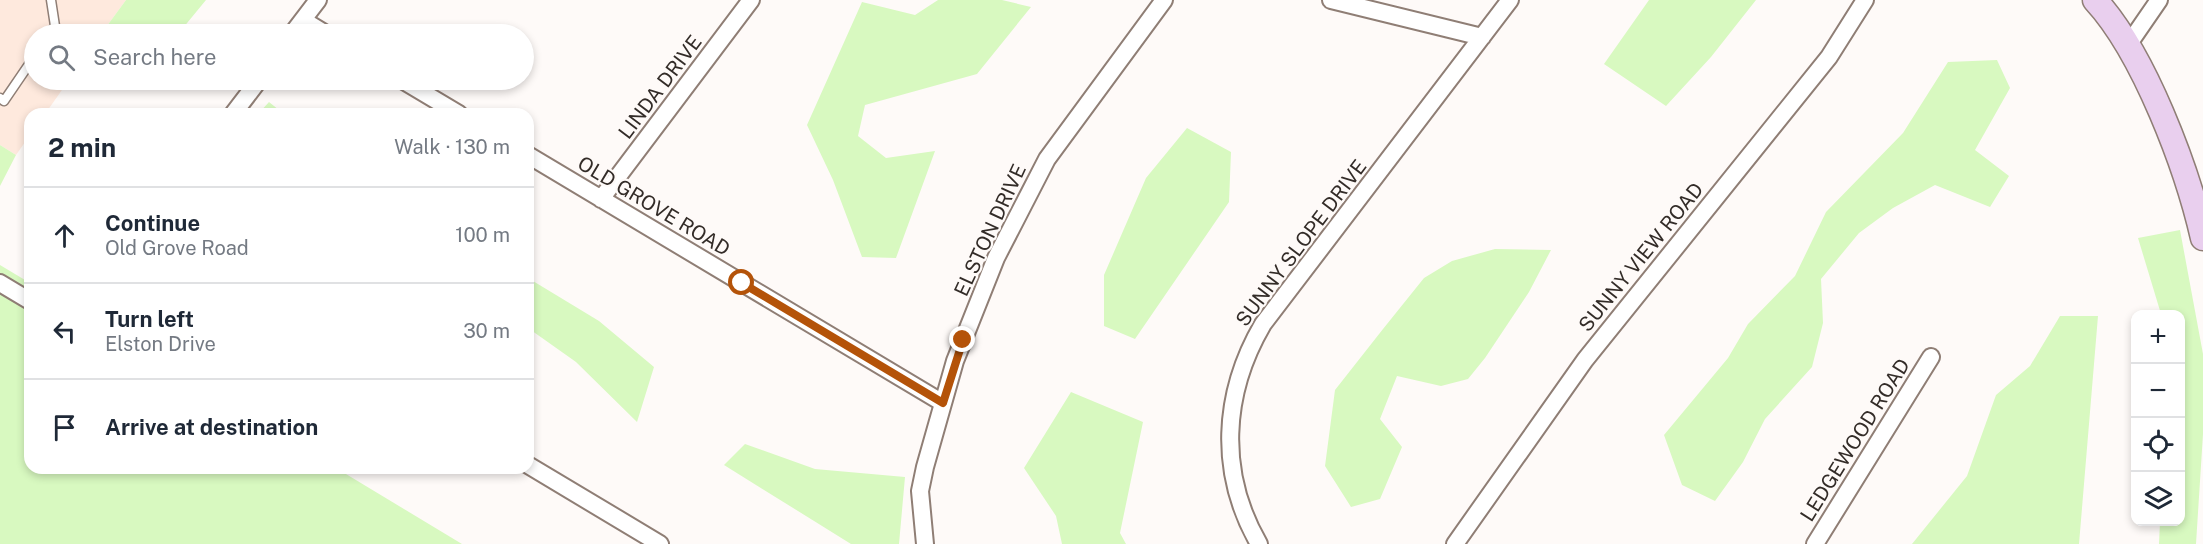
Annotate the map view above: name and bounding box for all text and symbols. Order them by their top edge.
search box [24,24,534,90]
street label: LINDA DRIVE [613,30,707,144]
icon: search [45,41,78,74]
text: Search here [93,44,217,70]
text: 2 min [48,132,116,163]
text: Walk · 130 m [394,135,510,159]
street label: OLD GROVE ROAD [573,151,735,261]
street label: SUNNY SLOPE DRIVE [1231,155,1371,331]
street label: ELSTON DRIVE [949,160,1031,300]
street label: SUNNY VIEW ROAD [1574,178,1708,336]
text: Continue [105,210,200,236]
icon: ahead [48,219,81,252]
text: 100 m [455,223,510,247]
text: Old Grove Road [105,236,249,260]
route start [728,269,754,295]
text: Turn left [105,306,194,332]
map controls [2131,310,2185,526]
button: + [2131,310,2185,364]
icon: left [48,315,81,348]
text: 30 m [463,319,510,343]
route end [949,326,975,352]
text: Elston Drive [105,332,216,356]
street label: LEDGEWOOD ROAD [1795,354,1915,526]
button: − [2131,364,2185,418]
icon: arrive [48,411,81,444]
text: Arrive at destination [105,414,318,440]
button: locate [2131,418,2185,472]
button: layers [2131,472,2185,526]

